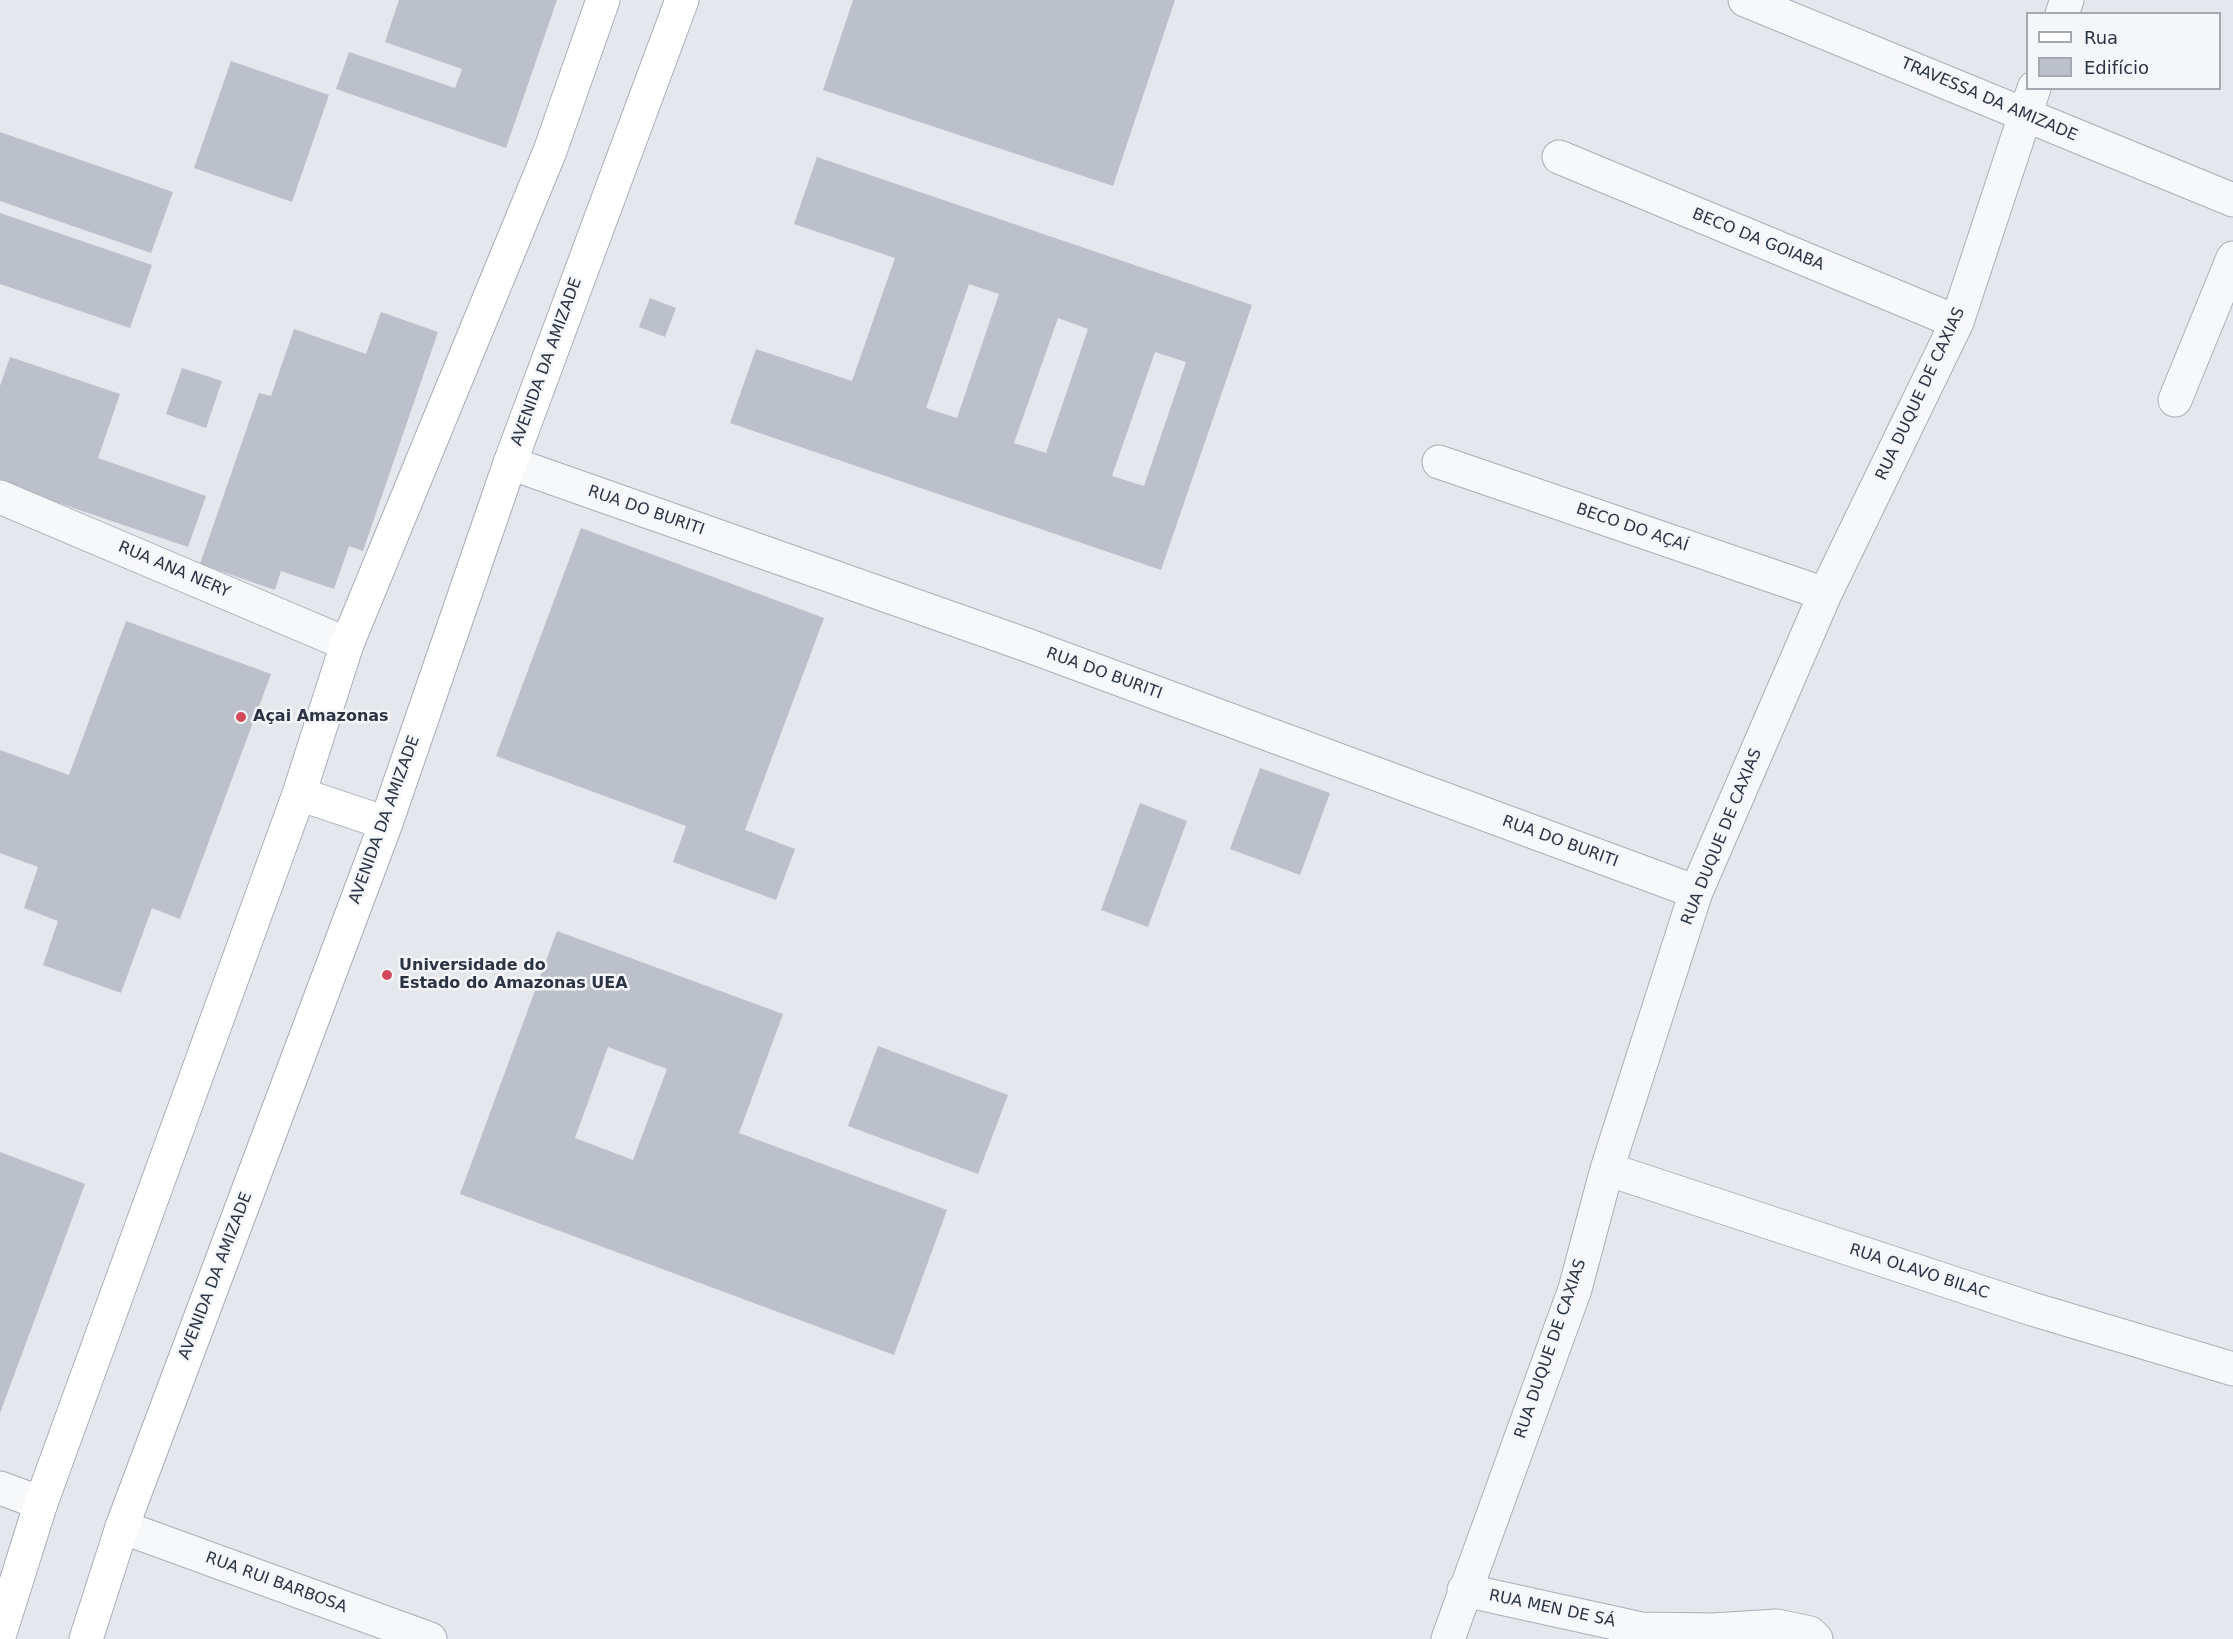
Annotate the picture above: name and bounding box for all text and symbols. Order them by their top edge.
legend [2026,12,2221,90]
text: Rua [2084,27,2118,48]
street label: TRAVESSA DA AMIZADE [1898,54,2080,146]
text: Edifício [2084,57,2149,78]
street label: BECO DA GOIABA [1689,205,1827,275]
street label: AVENIDA DA AMIZADE [508,275,586,449]
street label: RUA DUQUE DE CAXIAS [1872,304,1970,484]
street label: RUA DO BURITI [585,482,707,540]
street label: BECO DO AÇAÍ [1573,500,1691,556]
street label: RUA ANA NERY [115,538,233,602]
street label: RUA DO BURITI [1043,644,1165,704]
place label: Açai Amazonas [253,707,389,727]
marker: Açai Amazonas [234,710,248,724]
street label: AVENIDA DA AMIZADE [346,733,424,907]
street label: RUA DUQUE DE CAXIAS [1678,746,1766,928]
street label: RUA DO BURITI [1499,812,1621,872]
place label: Universidade do Estado do Amazonas UEA [399,956,628,994]
marker: Universidade do Estado do Amazonas UEA [380,968,394,982]
street label: AVENIDA DA AMIZADE [175,1190,257,1362]
street label: RUA OLAVO BILAC [1847,1240,1991,1304]
street label: RUA DUQUE DE CAXIAS [1511,1257,1591,1441]
street label: RUA RUI BARBOSA [203,1548,349,1618]
street label: RUA MEN DE SÁ [1487,1586,1617,1632]

